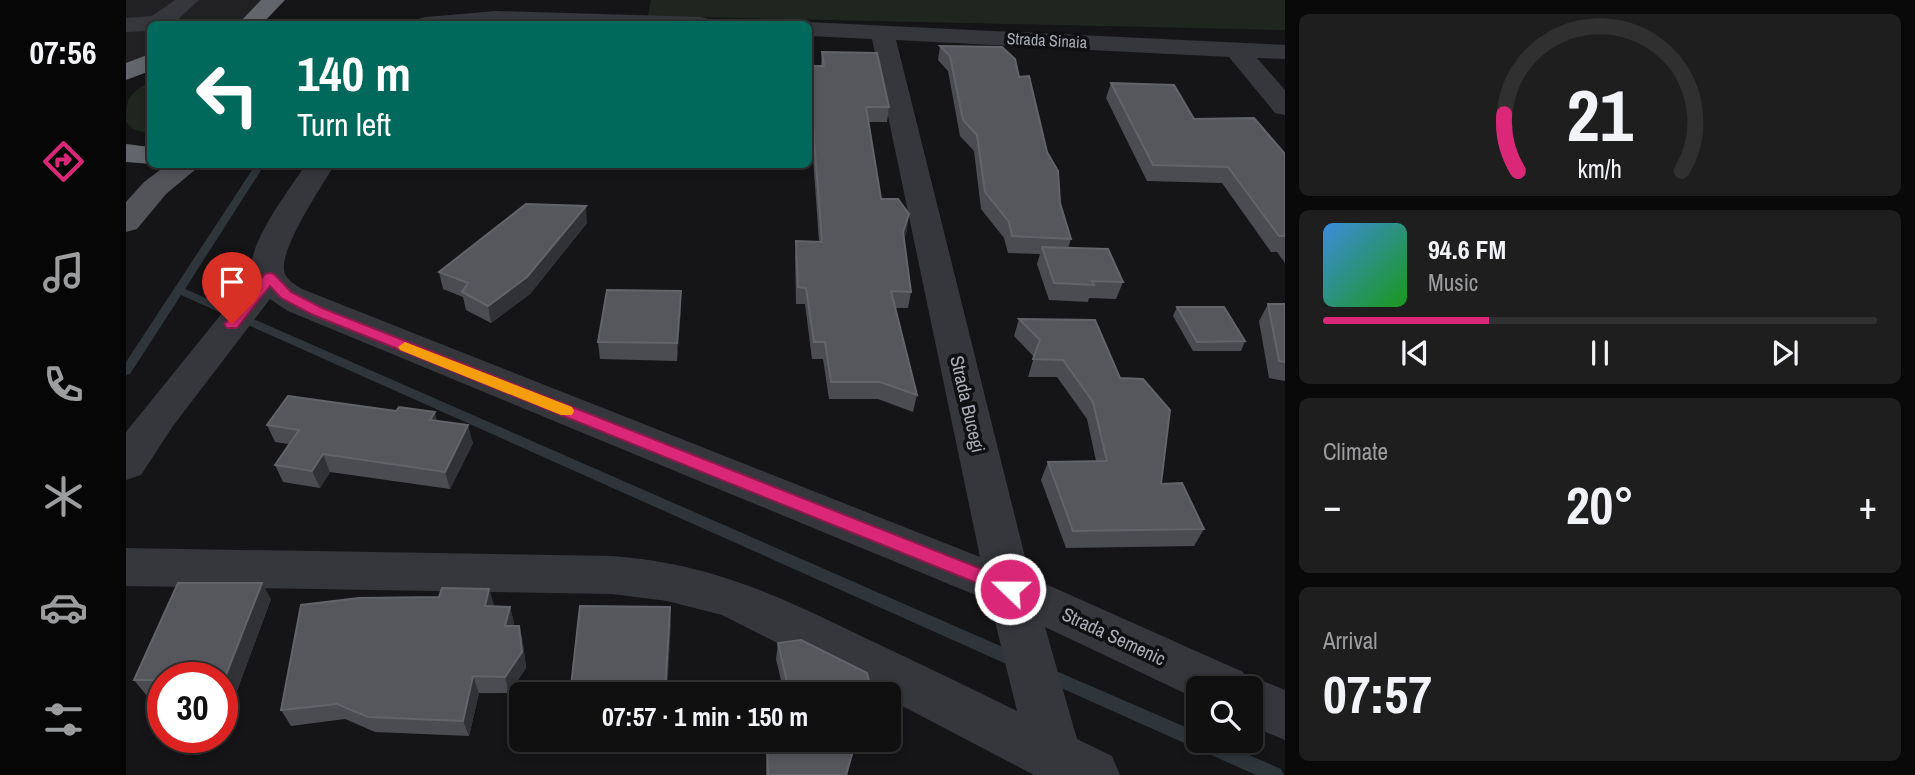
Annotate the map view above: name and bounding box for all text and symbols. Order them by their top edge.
street label: Strada Sinaia [1006,27,1088,53]
text: 07:56 [29,31,97,74]
text: 140 m [297,40,411,106]
icon: left [182,49,273,140]
text: 21 [1567,66,1634,164]
text: Turn left [297,103,391,146]
icon: directions [39,137,88,186]
text: km/h [1578,152,1622,186]
text: 94.6 FM [1428,232,1506,267]
icon: music [39,248,88,297]
pin [202,252,262,324]
icon: arrive [213,263,251,301]
text: Music [1428,267,1478,298]
icon: previous [1396,334,1434,372]
icon: pause [1581,334,1619,372]
icon: next [1766,334,1804,372]
street label: Strada Bucegi [944,353,992,455]
icon: phone [39,360,88,409]
text: Climate [1323,436,1388,467]
text: 20° [1566,470,1634,540]
icon: climate [39,472,88,521]
text: − [1323,480,1341,531]
text: + [1859,480,1877,531]
position arrow [973,552,1047,626]
icon: car [39,583,88,632]
street label: Strada Semenic [1058,601,1170,671]
text: Arrival [1323,625,1378,656]
text: 07:57 [1323,659,1432,729]
speed limit sign: 30 [147,662,238,753]
map controls [1186,676,1263,753]
button: search [1186,676,1263,753]
icon: filters [39,695,88,744]
text: 07:57 · 1 min · 150 m [602,699,808,734]

